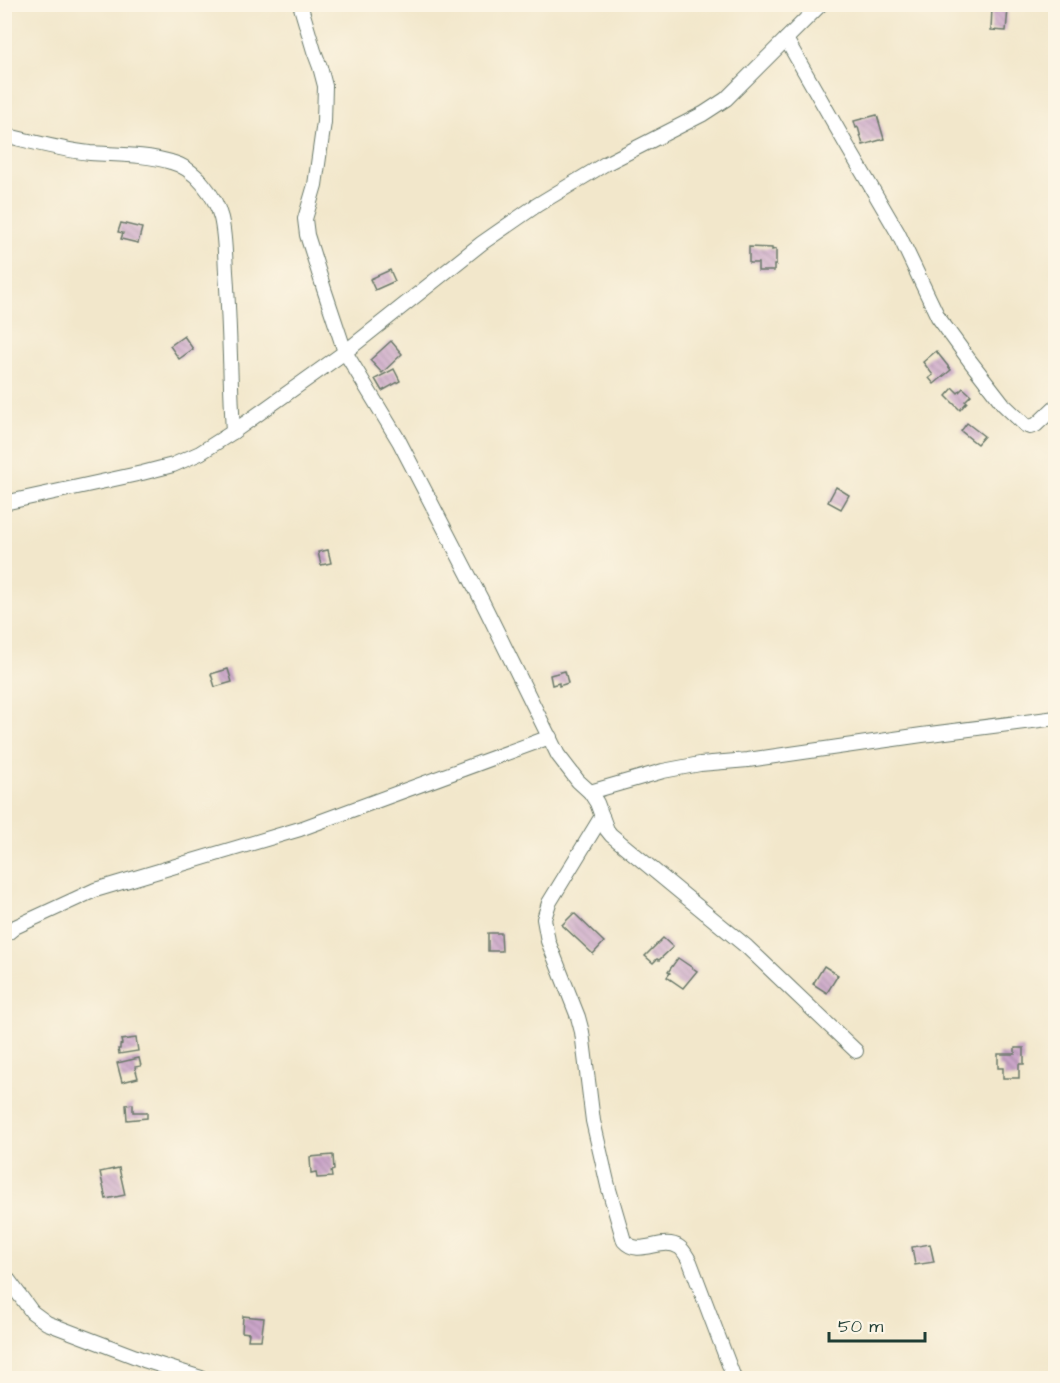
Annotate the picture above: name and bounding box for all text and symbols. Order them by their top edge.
scale bar [829,1305,925,1343]
text: 50 m [838,1314,883,1339]

